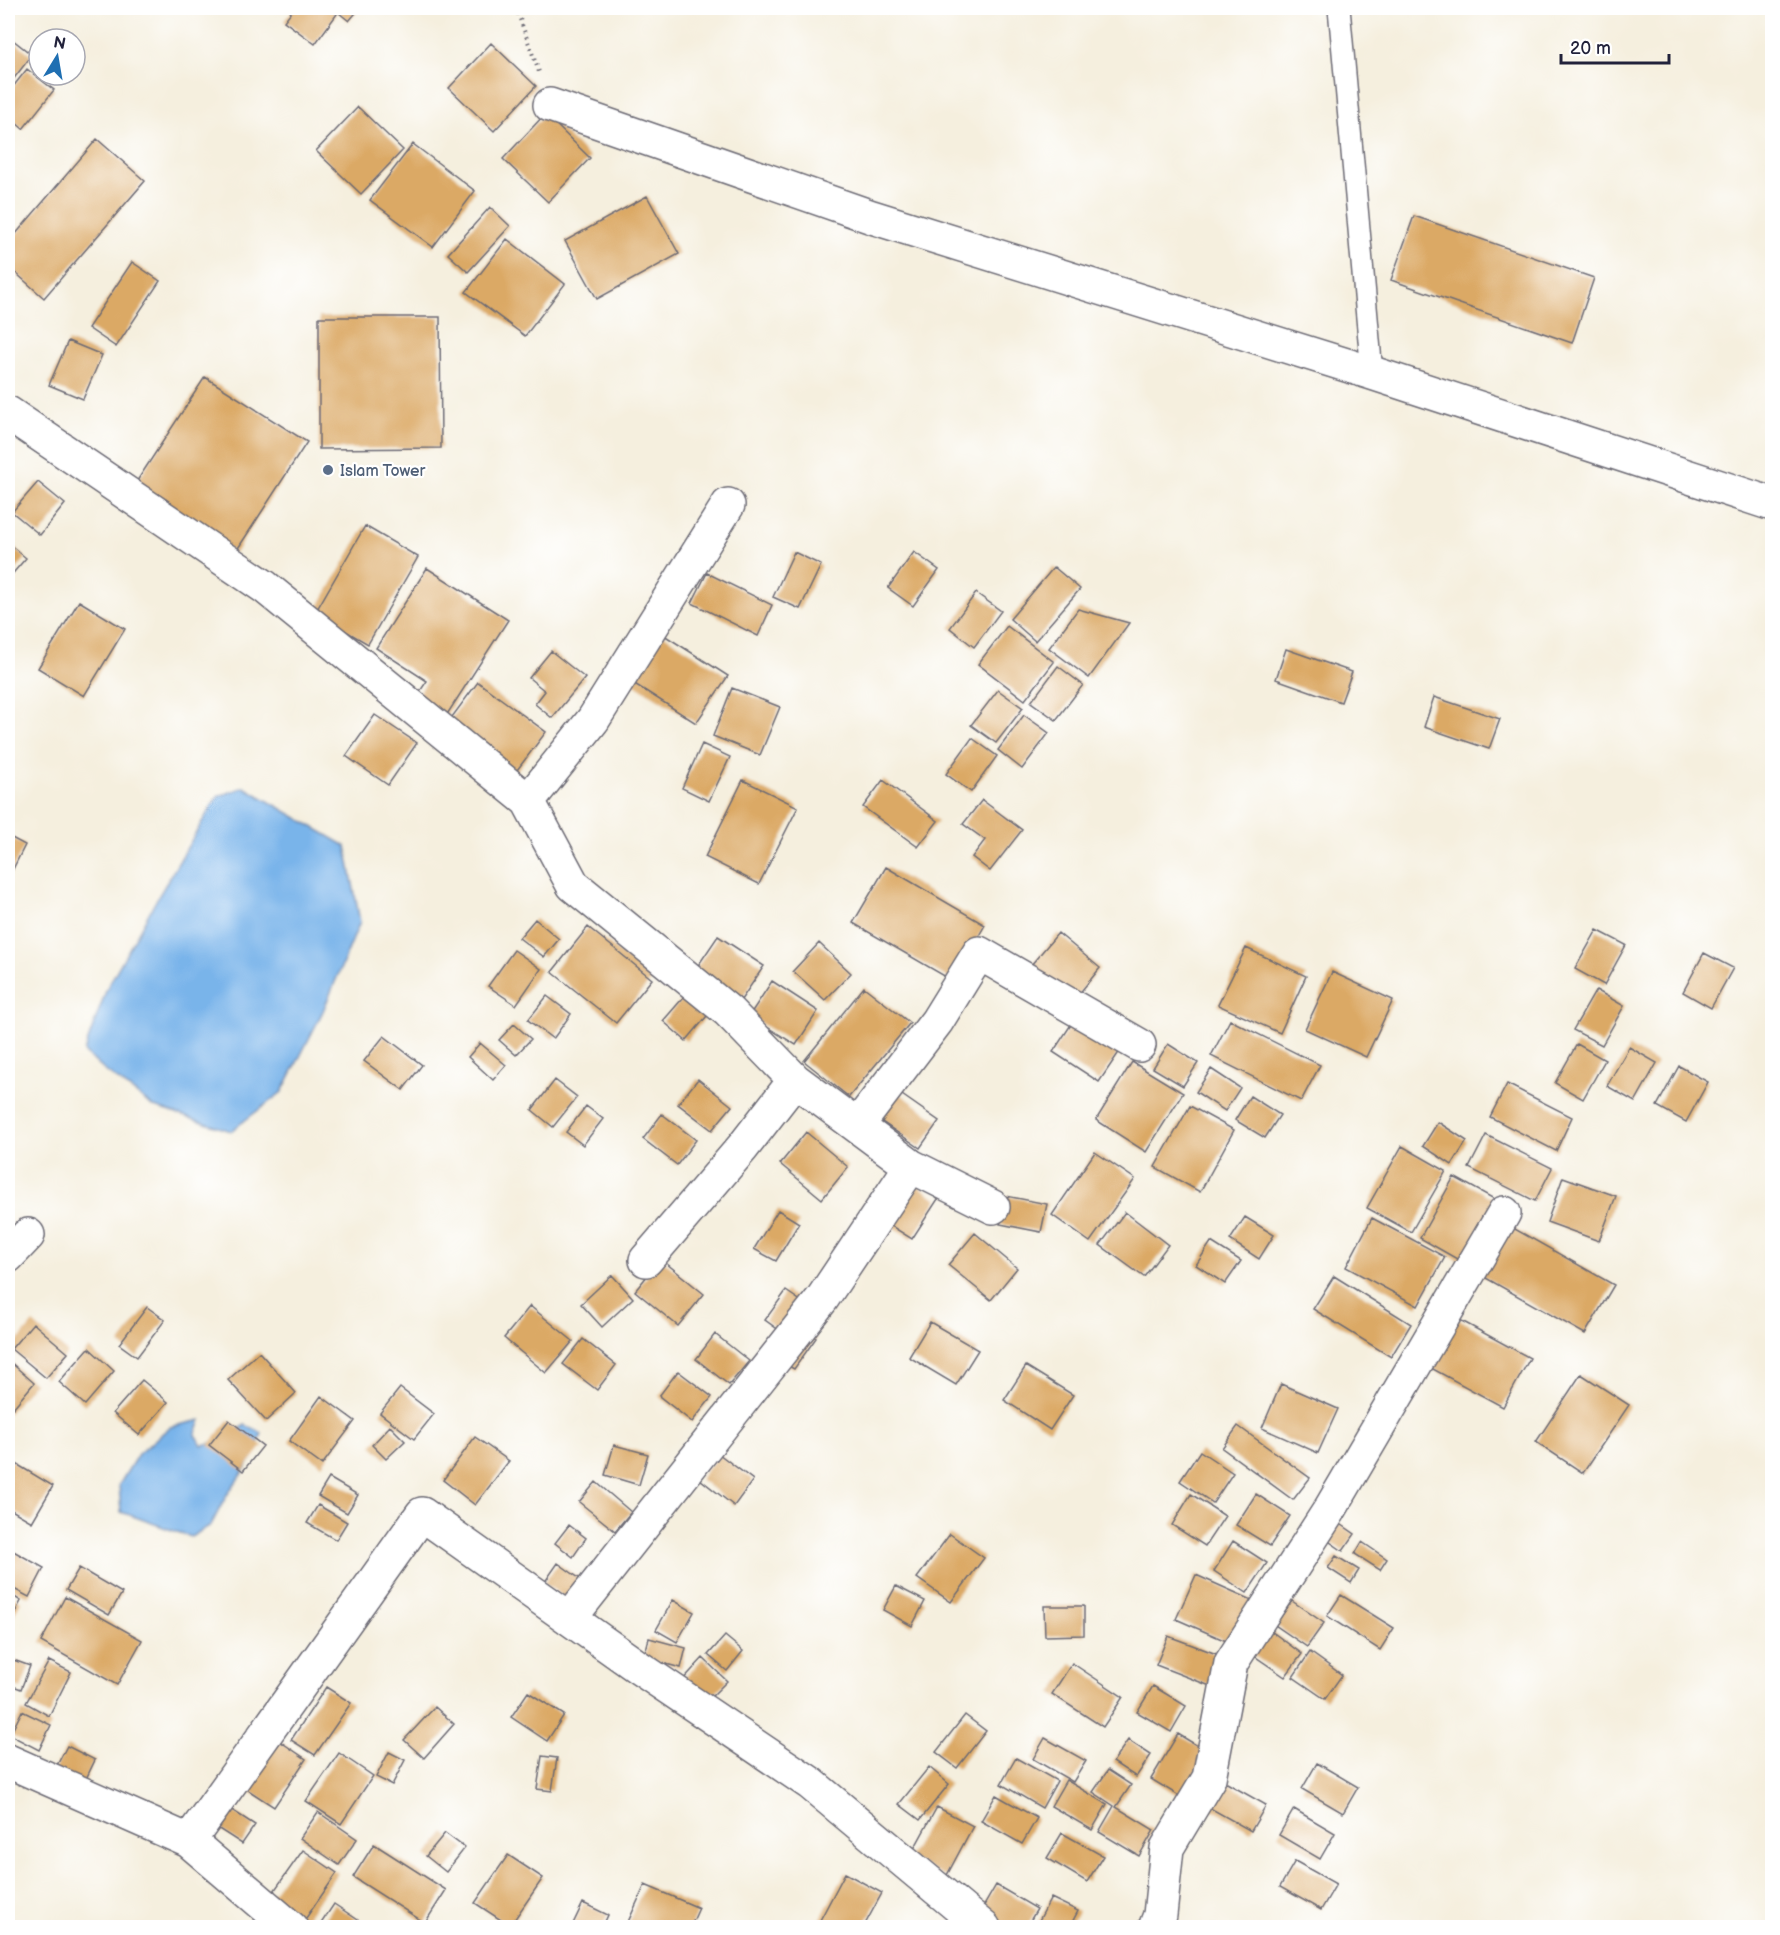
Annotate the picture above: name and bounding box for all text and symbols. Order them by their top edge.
north arrow [27,27,87,87]
scale bar [1561,27,1669,65]
text: N [52,33,67,54]
text: 20 m [1570,38,1611,59]
place label: Islam Tower [340,462,426,481]
marker: Islam Tower [321,463,335,477]

